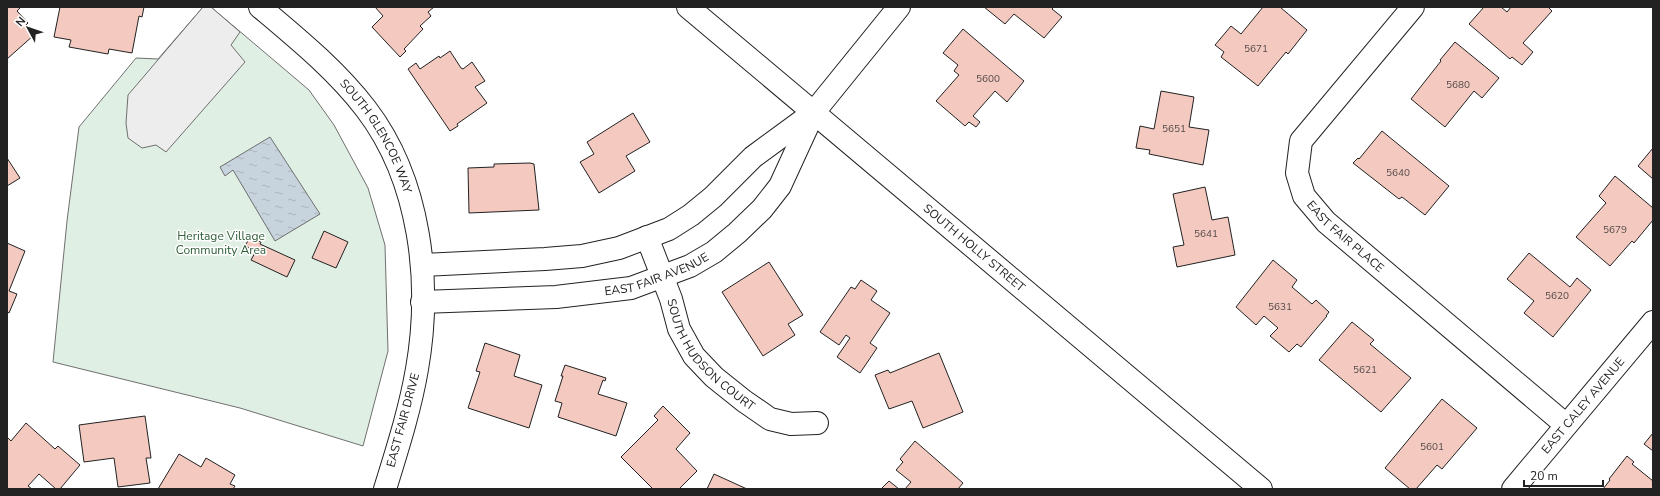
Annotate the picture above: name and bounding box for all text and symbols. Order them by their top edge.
north arrow [8,8,48,48]
text: N [12,14,29,30]
house number: 5671 [1244,42,1268,56]
house number: 5600 [976,72,1000,86]
street label: SOUTH GLENCOE WAY [336,76,416,196]
house number: 5680 [1446,78,1470,92]
house number: 5651 [1162,122,1186,136]
house number: 5640 [1386,166,1410,180]
street label: EAST FAIR PLACE [1303,197,1387,276]
street label: SOUTH HOLLY STREET [920,200,1029,296]
house number: 5679 [1603,223,1627,237]
house number: 5641 [1194,227,1218,241]
park label: Heritage Village Community Area [176,228,266,258]
street label: EAST FAIR AVENUE [604,249,712,299]
house number: 5620 [1545,289,1569,303]
street label: SOUTH HUDSON COURT [663,297,759,415]
house number: 5631 [1268,300,1292,314]
street label: EAST CALEY AVENUE [1538,354,1628,457]
house number: 5621 [1353,363,1377,377]
street label: EAST FAIR DRIVE [383,371,423,469]
house number: 5601 [1420,440,1444,454]
scale bar [1524,462,1603,488]
text: 20 m [1530,468,1558,484]

